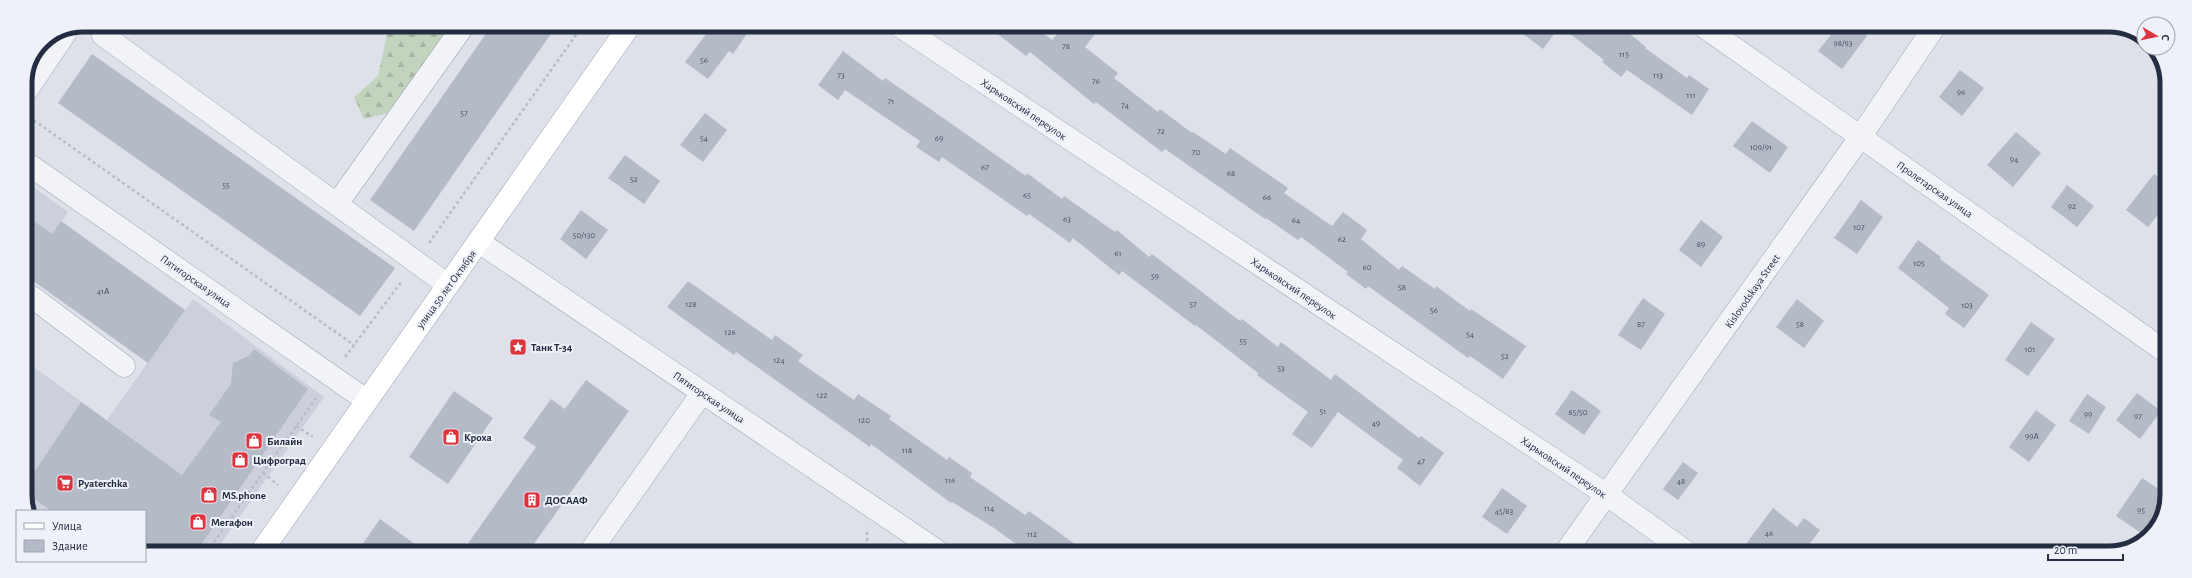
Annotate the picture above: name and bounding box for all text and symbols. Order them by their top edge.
north arrow [2136,16,2176,56]
text: С [2159,34,2171,41]
house number: 98/93 [1833,39,1853,48]
house number: 78 [1062,42,1070,51]
house number: 115 [1619,50,1629,59]
house number: 56 [700,56,708,65]
house number: 73 [837,71,845,80]
house number: 113 [1653,71,1663,80]
street label: Харьковский переулок [979,77,1069,142]
house number: 76 [1092,77,1100,86]
house number: 96 [1957,88,1965,97]
house number: 111 [1686,91,1696,100]
house number: 71 [888,97,894,106]
house number: 74 [1121,101,1130,110]
house number: 57 [460,109,468,118]
house number: 72 [1157,127,1165,136]
house number: 54 [700,134,709,143]
house number: 69 [935,134,943,143]
house number: 109/91 [1750,143,1772,152]
house number: 70 [1192,148,1200,157]
house number: 94 [2010,155,2019,164]
street label: Пролетарская улица [1895,159,1975,220]
house number: 67 [981,163,989,172]
house number: 68 [1227,169,1235,178]
house number: 52 [630,175,638,184]
house number: 55 [222,181,230,190]
house number: 65 [1023,191,1031,200]
house number: 66 [1263,193,1271,202]
house number: 92 [2068,202,2076,211]
house number: 63 [1063,215,1071,224]
house number: 64 [1292,216,1301,225]
house number: 107 [1853,223,1865,232]
house number: 50/130 [573,231,596,240]
house number: 62 [1338,235,1346,244]
house number: 89 [1697,240,1705,249]
street label: улица 50 лет Октября [414,248,478,331]
house number: 61 [1114,249,1122,258]
street label: Kislovodskaya Street [1723,252,1782,330]
street label: Пятигорская улица [158,253,233,310]
street label: Харьковский переулок [1249,256,1339,321]
house number: 105 [1913,259,1925,268]
house number: 60 [1363,263,1372,272]
house number: 59 [1151,272,1159,281]
house number: 58 [1398,283,1406,292]
house number: 41А [97,287,110,296]
house number: 128 [685,300,697,309]
house number: 57 [1189,300,1197,309]
house number: 103 [1961,301,1973,310]
house number: 56 [1430,306,1438,315]
house number: 87 [1637,320,1645,329]
house number: 58 [1796,320,1804,329]
house number: 126 [724,328,736,337]
house number: 54 [1466,330,1475,339]
place icon: Танк Т-34 [508,337,528,357]
house number: 55 [1239,337,1247,346]
place label: Танк Т-34 [531,342,573,353]
house number: 101 [2025,345,2035,354]
house number: 52 [1501,352,1509,361]
house number: 124 [773,356,785,365]
house number: 53 [1277,364,1285,373]
street label: Пятигорская улица [671,369,746,425]
house number: 122 [816,391,828,400]
house number: 51 [1320,407,1326,416]
house number: 85/50 [1568,408,1588,417]
house number: 99 [2084,410,2092,419]
house number: 97 [2134,412,2142,421]
house number: 120 [858,416,870,425]
house number: 49 [1372,419,1380,428]
shop icon: Кроха [441,427,461,447]
shop icon: Билайн [244,431,264,451]
place label: Кроха [464,432,492,443]
house number: 99А [2025,432,2040,441]
street label: Харьковский переулок [1519,435,1609,500]
place label: Билайн [267,436,302,447]
house number: 118 [902,446,912,455]
shop icon: Цифроград [230,450,250,470]
place label: Цифроград [253,455,306,466]
house number: 47 [1417,457,1425,466]
supermarket icon: Pyaterchka [55,473,75,493]
house number: 116 [945,476,955,485]
house number: 48 [1677,477,1685,486]
place label: Pyaterchka [78,478,128,489]
shop icon: MS.phone [199,485,219,505]
place label: MS.phone [222,490,266,501]
building icon: ДОСААФ [522,490,542,510]
place label: ДОСААФ [545,495,588,506]
house number: 114 [984,504,995,513]
house number: 95 [2137,506,2145,515]
house number: 45/83 [1495,507,1514,516]
legend [16,510,146,562]
shop icon: Мегафон [188,512,208,532]
place label: Мегафон [211,517,253,528]
text: Улица [52,520,82,532]
house number: 46 [1765,529,1773,538]
house number: 112 [1027,530,1037,539]
scale bar [2048,536,2123,562]
text: Здание [52,540,88,552]
text: 20 m [2054,544,2077,556]

